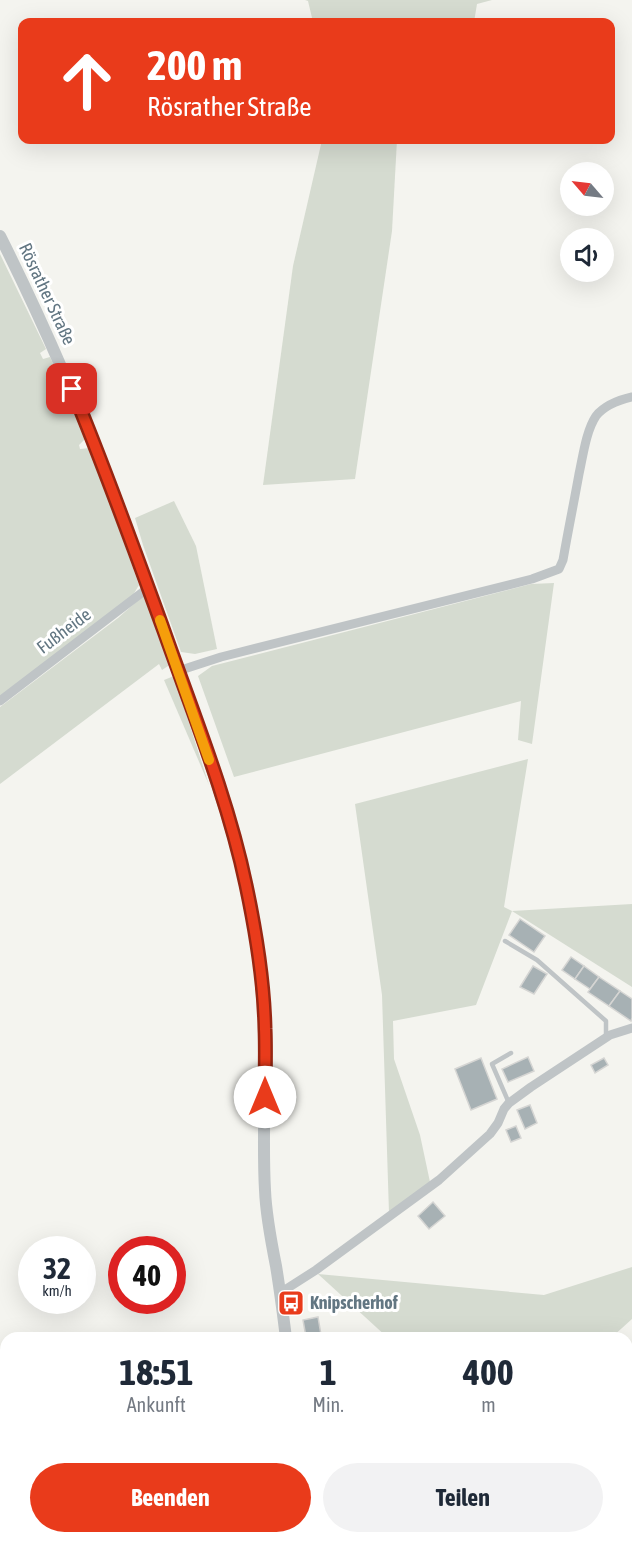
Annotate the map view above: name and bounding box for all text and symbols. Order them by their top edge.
text: 200 m [147,41,242,89]
icon: ahead [48,42,126,120]
text: Rösrather Straße [147,91,312,122]
north arrow [560,162,614,216]
map controls [560,162,614,282]
button: sound [560,228,614,282]
street label: Rösrather Straße [15,240,80,348]
pin [46,363,97,414]
icon: arrive [55,372,88,405]
street label: Fußheide [33,604,95,658]
position arrow [233,1065,297,1129]
speed limit sign: 40 [108,1236,186,1314]
text: 32 [43,1251,71,1285]
text: km/h [42,1282,72,1299]
bus stop icon: Knipscherhof [276,1288,306,1318]
place label: Knipscherhof [310,1292,399,1313]
text: 18:51 [119,1351,193,1393]
text: 1 [320,1351,337,1393]
text: 400 [463,1351,514,1393]
text: Ankunft [127,1393,186,1416]
text: Min. [313,1393,344,1416]
text: m [481,1393,496,1416]
button: Beenden [30,1463,311,1532]
button: Teilen [323,1463,603,1532]

